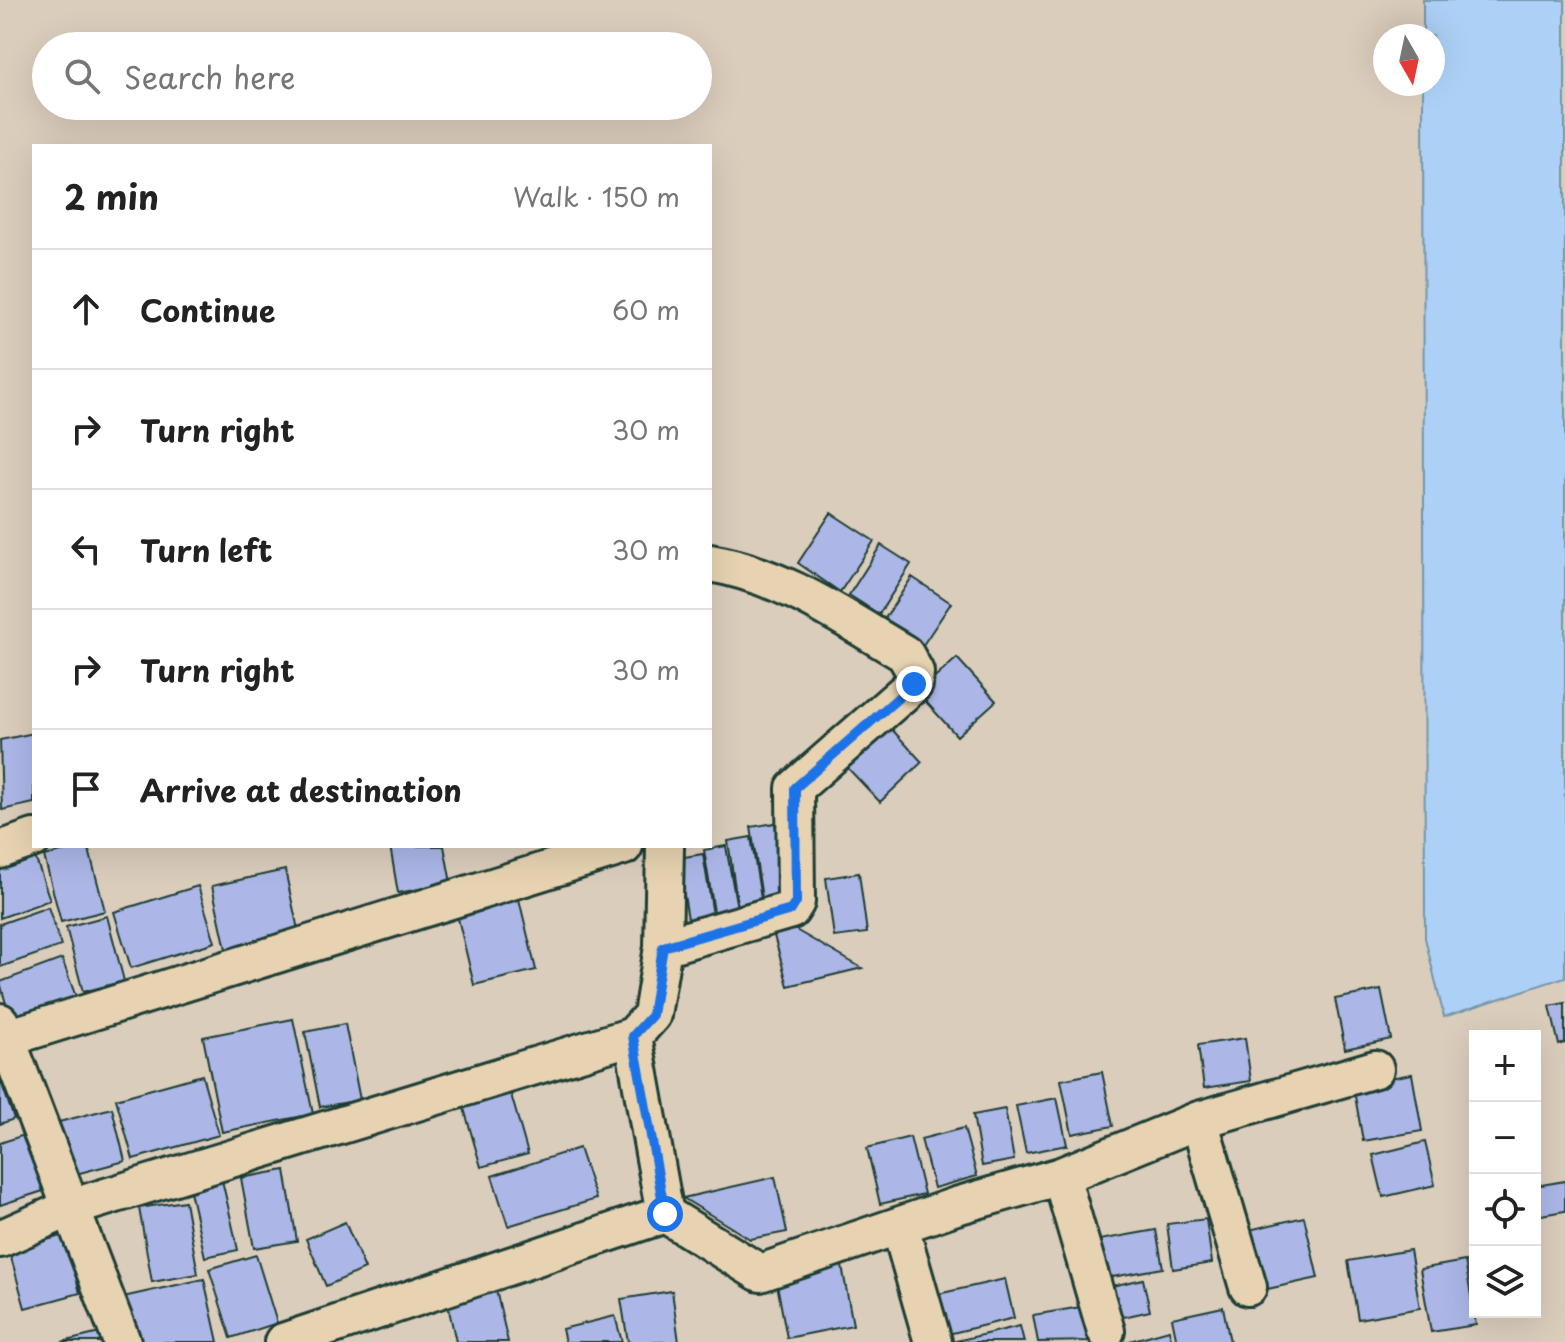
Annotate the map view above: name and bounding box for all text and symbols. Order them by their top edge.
north arrow [1373,24,1445,96]
search box [32,32,712,120]
icon: search [60,54,104,98]
text: Search here [124,54,296,99]
text: 2 min [64,170,159,222]
text: Walk · 150 m [513,177,680,216]
icon: ahead [64,287,108,331]
text: Continue [140,287,275,332]
text: 60 m [612,290,680,329]
icon: right [64,407,108,451]
text: Turn right [140,407,295,452]
text: 30 m [612,410,680,449]
icon: left [64,527,108,571]
text: Turn left [140,527,272,572]
text: 30 m [612,530,680,569]
icon: right [64,647,108,691]
text: Turn right [140,647,295,692]
text: 30 m [612,650,680,689]
route end [896,666,932,702]
icon: arrive [64,767,108,811]
text: Arrive at destination [140,767,462,812]
map controls [1469,1030,1541,1318]
button: + [1469,1030,1541,1102]
button: − [1469,1102,1541,1174]
button: locate [1469,1174,1541,1246]
route start [647,1196,683,1232]
button: layers [1469,1246,1541,1318]

